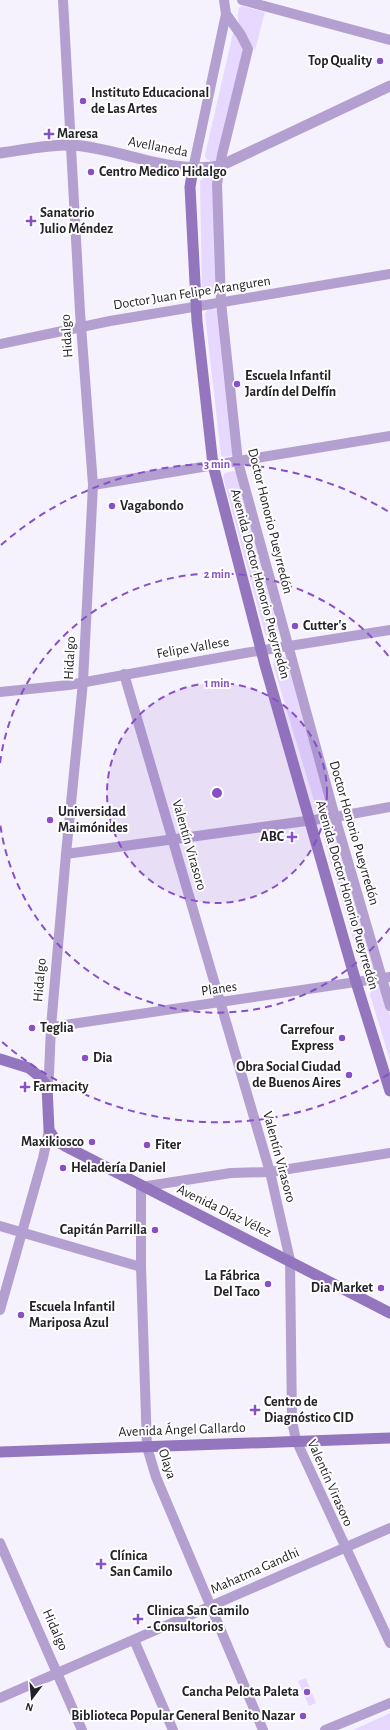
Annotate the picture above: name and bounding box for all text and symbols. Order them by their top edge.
place label: Top Quality [308,54,373,68]
marker: Top Quality [375,56,385,66]
place label: Instituto Educacional de Las Artes [91,86,209,116]
marker: Instituto Educacional de Las Artes [78,96,88,106]
place label: Maresa [57,127,99,141]
marker: Maresa [44,129,54,139]
street label: Avellaneda [127,134,190,160]
place label: Centro Medico Hidalgo [99,165,227,179]
marker: Centro Medico Hidalgo [86,167,96,177]
place label: Sanatorio Julio Méndez [40,206,113,236]
marker: Sanatorio Julio Méndez [25,215,37,227]
street label: Doctor Juan Felipe Aranguren [112,274,272,312]
street label: Hidalgo [58,314,76,358]
place label: Escuela Infantil Jardín del Delfín [245,369,336,399]
marker: Escuela Infantil Jardín del Delfín [232,379,242,389]
street label: Doctor Honorio Pueyrredón [245,447,295,595]
text: 3 min [204,458,230,470]
street label: Avenida Doctor Honorio Pueyrredón [228,487,292,681]
place label: Vagabondo [120,499,184,513]
marker: Vagabondo [107,501,117,511]
text: 2 min [204,568,230,580]
place label: Cutter's [303,619,347,633]
marker: Cutter's [290,621,300,631]
street label: Felipe Vallese [156,635,230,661]
street label: Hidalgo [62,636,78,680]
text: 1 min [204,677,230,689]
street label: Doctor Honorio Pueyrredón [327,759,381,907]
centre of rings [210,786,224,800]
street label: Valentín Virasoro [169,798,209,892]
street label: Avenida Doctor Honorio Pueyrredón [313,799,381,991]
place label: Universidad Maimónides [58,805,128,835]
marker: Universidad Maimónides [45,815,55,825]
place label: ABC [260,830,285,844]
marker: ABC [287,832,297,842]
street label: Hidalgo [31,957,49,1002]
street label: Planes [200,980,238,998]
place label: Teglia [40,1021,74,1035]
marker: Teglia [27,1023,37,1033]
place label: Carrefour Express [280,1023,334,1053]
marker: Carrefour Express [337,1033,347,1043]
place label: Dia [93,1051,113,1065]
marker: Dia [80,1053,90,1063]
place label: Obra Social Ciudad de Buenos Aires [236,1060,342,1090]
marker: Obra Social Ciudad de Buenos Aires [344,1070,354,1080]
place label: Farmacity [33,1080,89,1094]
marker: Farmacity [20,1082,30,1092]
street label: Valentín Virasoro [260,1110,298,1204]
place label: Maxikiosco [21,1135,84,1149]
marker: Maxikiosco [87,1137,97,1147]
place label: Fiter [155,1138,181,1152]
marker: Fiter [142,1140,152,1150]
place label: Heladería Daniel [71,1161,166,1175]
marker: Heladería Daniel [58,1163,68,1173]
street label: Avenida Díaz Vélez [175,1182,274,1240]
place label: Capitán Parrilla [60,1223,147,1237]
marker: Capitán Parrilla [150,1225,160,1235]
place label: La Fábrica Del Taco [205,1269,260,1299]
marker: La Fábrica Del Taco [263,1279,273,1289]
place label: Dia Market [311,1281,373,1295]
marker: Dia Market [376,1283,386,1293]
place label: Escuela Infantil Mariposa Azul [29,1300,115,1330]
marker: Escuela Infantil Mariposa Azul [16,1310,26,1320]
place label: Centro de Diagnóstico CID [264,1395,354,1425]
marker: Centro de Diagnóstico CID [249,1404,261,1416]
street label: Avenida Ángel Gallardo [118,1418,246,1439]
street label: Valentín Virasoro [305,1437,355,1529]
street label: Olaya [156,1447,179,1481]
street label: Mahatma Gandhi [209,1545,301,1597]
place label: Clínica San Camilo [110,1549,172,1579]
marker: Clínica San Camilo [95,1558,107,1570]
place label: Clinica San Camilo - Consultorios [147,1604,249,1634]
street label: Hidalgo [40,1607,70,1653]
marker: Clinica San Camilo - Consultorios [132,1613,144,1625]
north arrow [12,1678,52,1718]
place label: Cancha Pelota Paleta [182,1685,299,1699]
marker: Cancha Pelota Paleta [302,1687,312,1697]
text: N [24,1701,35,1713]
place label: Biblioteca Popular General Benito Nazar [71,1709,295,1723]
marker: Biblioteca Popular General Benito Nazar [298,1711,308,1721]

